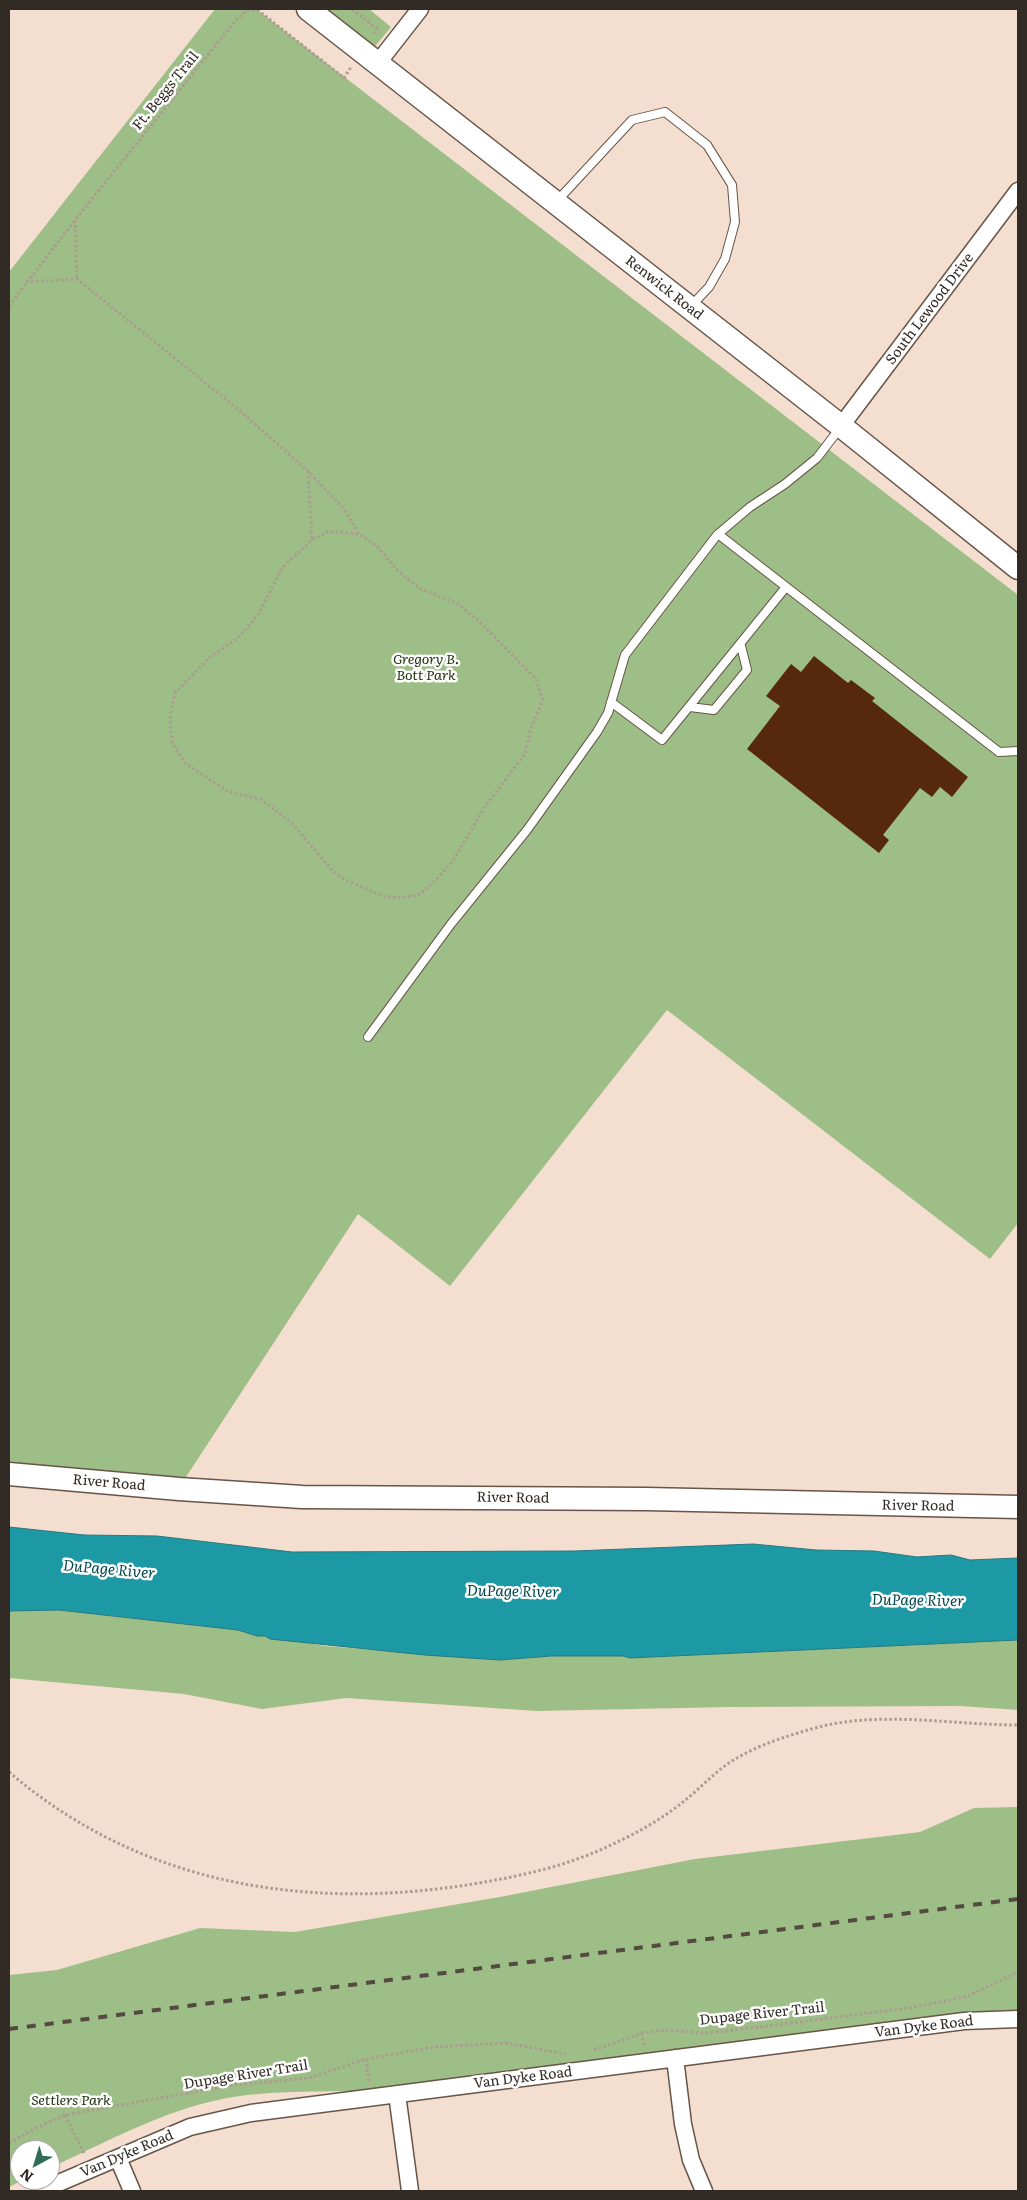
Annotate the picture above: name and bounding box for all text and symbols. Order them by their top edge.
street label: Ft. Beggs Trail [129,48,203,134]
street label: South Lewood Drive [883,250,977,368]
street label: Renwick Road [622,252,706,324]
park label: Gregory B. Bott Park [393,652,459,684]
street label: River Road [72,1471,146,1495]
street label: River Road [476,1489,550,1507]
street label: River Road [881,1497,955,1515]
water label: DuPage River [62,1557,156,1583]
water label: DuPage River [467,1582,559,1602]
water label: DuPage River [872,1591,964,1611]
street label: Dupage River Trail [699,1999,825,2029]
street label: Van Dyke Road [874,2013,974,2041]
street label: Dupage River Trail [183,2057,309,2093]
street label: Van Dyke Road [473,2064,573,2092]
park label: Settlers Park [31,2093,111,2109]
street label: Van Dyke Road [78,2127,176,2181]
north arrow [10,2140,60,2190]
text: N [15,2164,37,2187]

